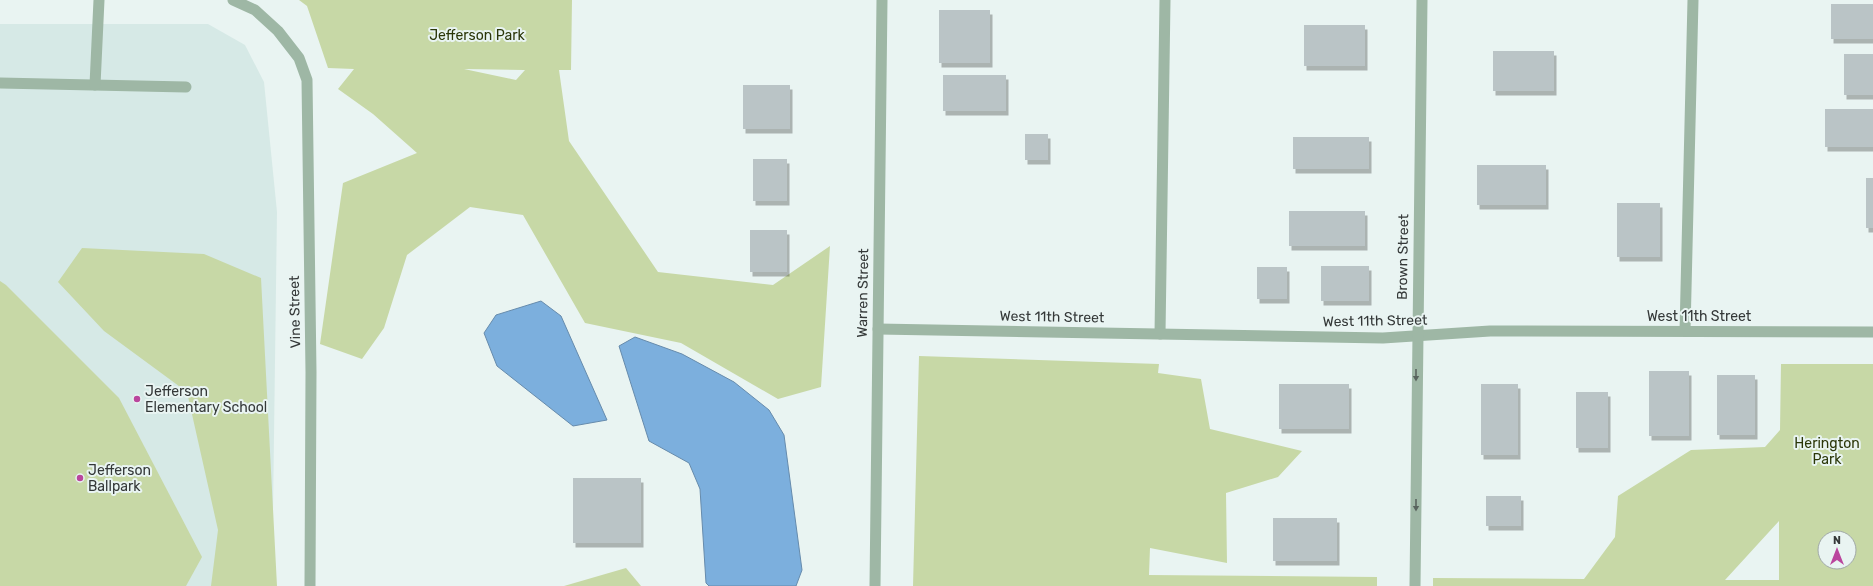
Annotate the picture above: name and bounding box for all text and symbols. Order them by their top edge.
park label: Jefferson Park [429,27,526,44]
street label: Brown Street [1394,213,1412,300]
street label: Warren Street [854,248,872,338]
street label: Vine Street [286,275,304,349]
street label: West 11th Street [1000,308,1105,326]
street label: West 11th Street [1647,308,1752,325]
street label: West 11th Street [1323,312,1428,330]
one-way arrow [1413,369,1420,381]
place label: Jefferson Elementary School [145,383,267,416]
marker: Jefferson Elementary School [132,394,142,404]
park label: Herington Park [1794,435,1860,468]
place label: Jefferson Ballpark [88,462,151,495]
marker: Jefferson Ballpark [75,473,85,483]
one-way arrow [1413,499,1419,512]
north arrow [1817,530,1857,570]
text: N [1833,534,1841,547]

